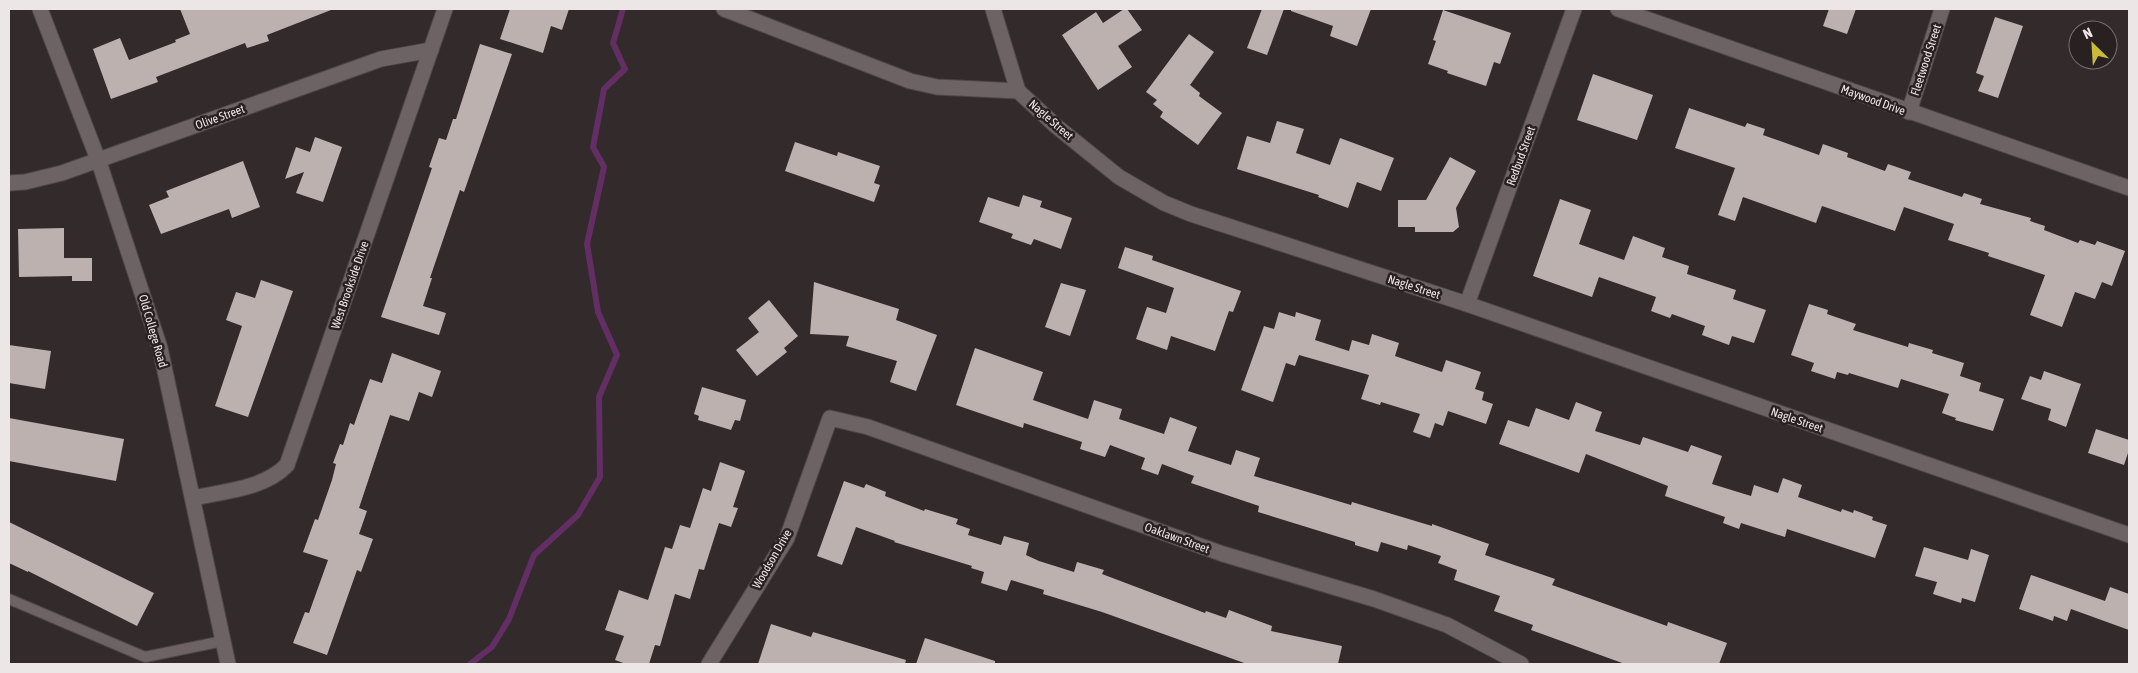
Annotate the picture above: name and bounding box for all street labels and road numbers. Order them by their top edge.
street label: Fleetwood Street [1908,22,1944,97]
street label: Maywood Drive [1839,82,1907,118]
street label: Nagle Street [1026,97,1076,143]
street label: Olive Street [194,101,247,132]
street label: Redbud Street [1504,124,1538,188]
street label: West Brookside Drive [328,239,372,331]
street label: Nagle Street [1386,272,1442,302]
street label: Old College Road [136,293,170,369]
street label: Nagle Street [1769,405,1825,436]
street label: Oaklawn Street [1143,520,1212,556]
street label: Woodson Drive [749,527,795,591]

